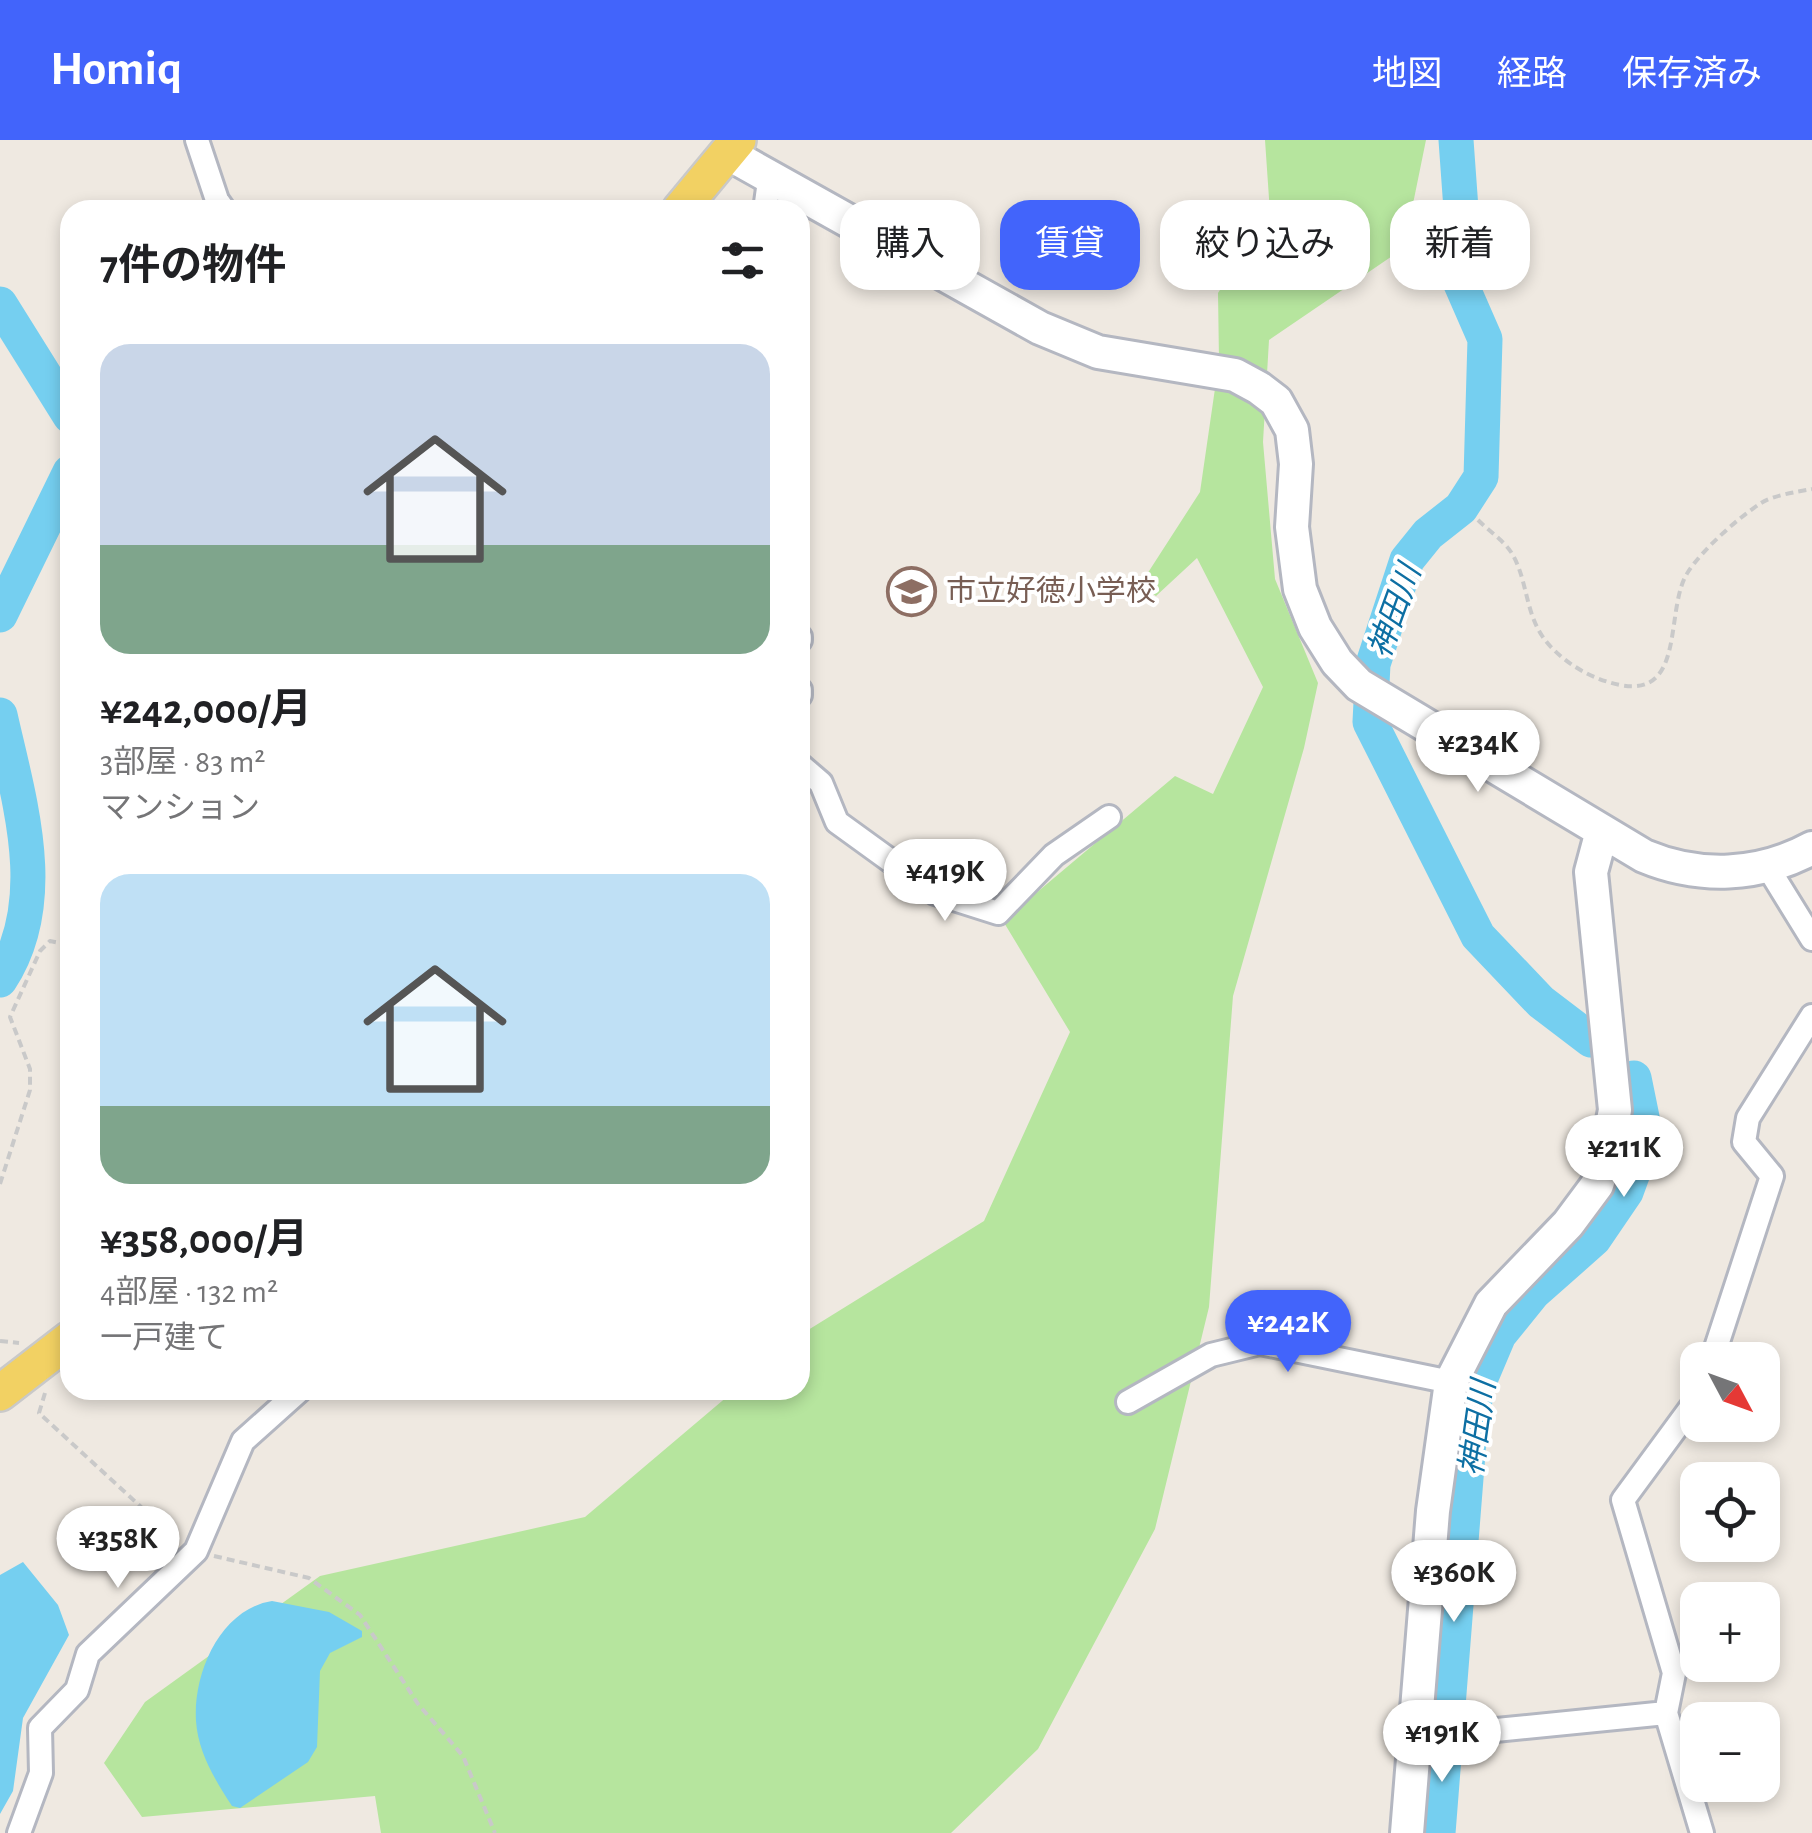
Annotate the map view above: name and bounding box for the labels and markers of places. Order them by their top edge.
school or university icon: 市立好徳小学校 [885,565,937,617]
place label: 市立好徳小学校 [946,575,1156,607]
pin: ¥234K [1408,710,1548,795]
pin: ¥419K [875,839,1015,924]
pin: ¥211K [1554,1115,1694,1200]
pin: ¥242K [1218,1290,1358,1375]
pin: ¥358K [48,1506,188,1591]
pin: ¥360K [1384,1540,1524,1625]
pin: ¥191K [1372,1700,1512,1785]

